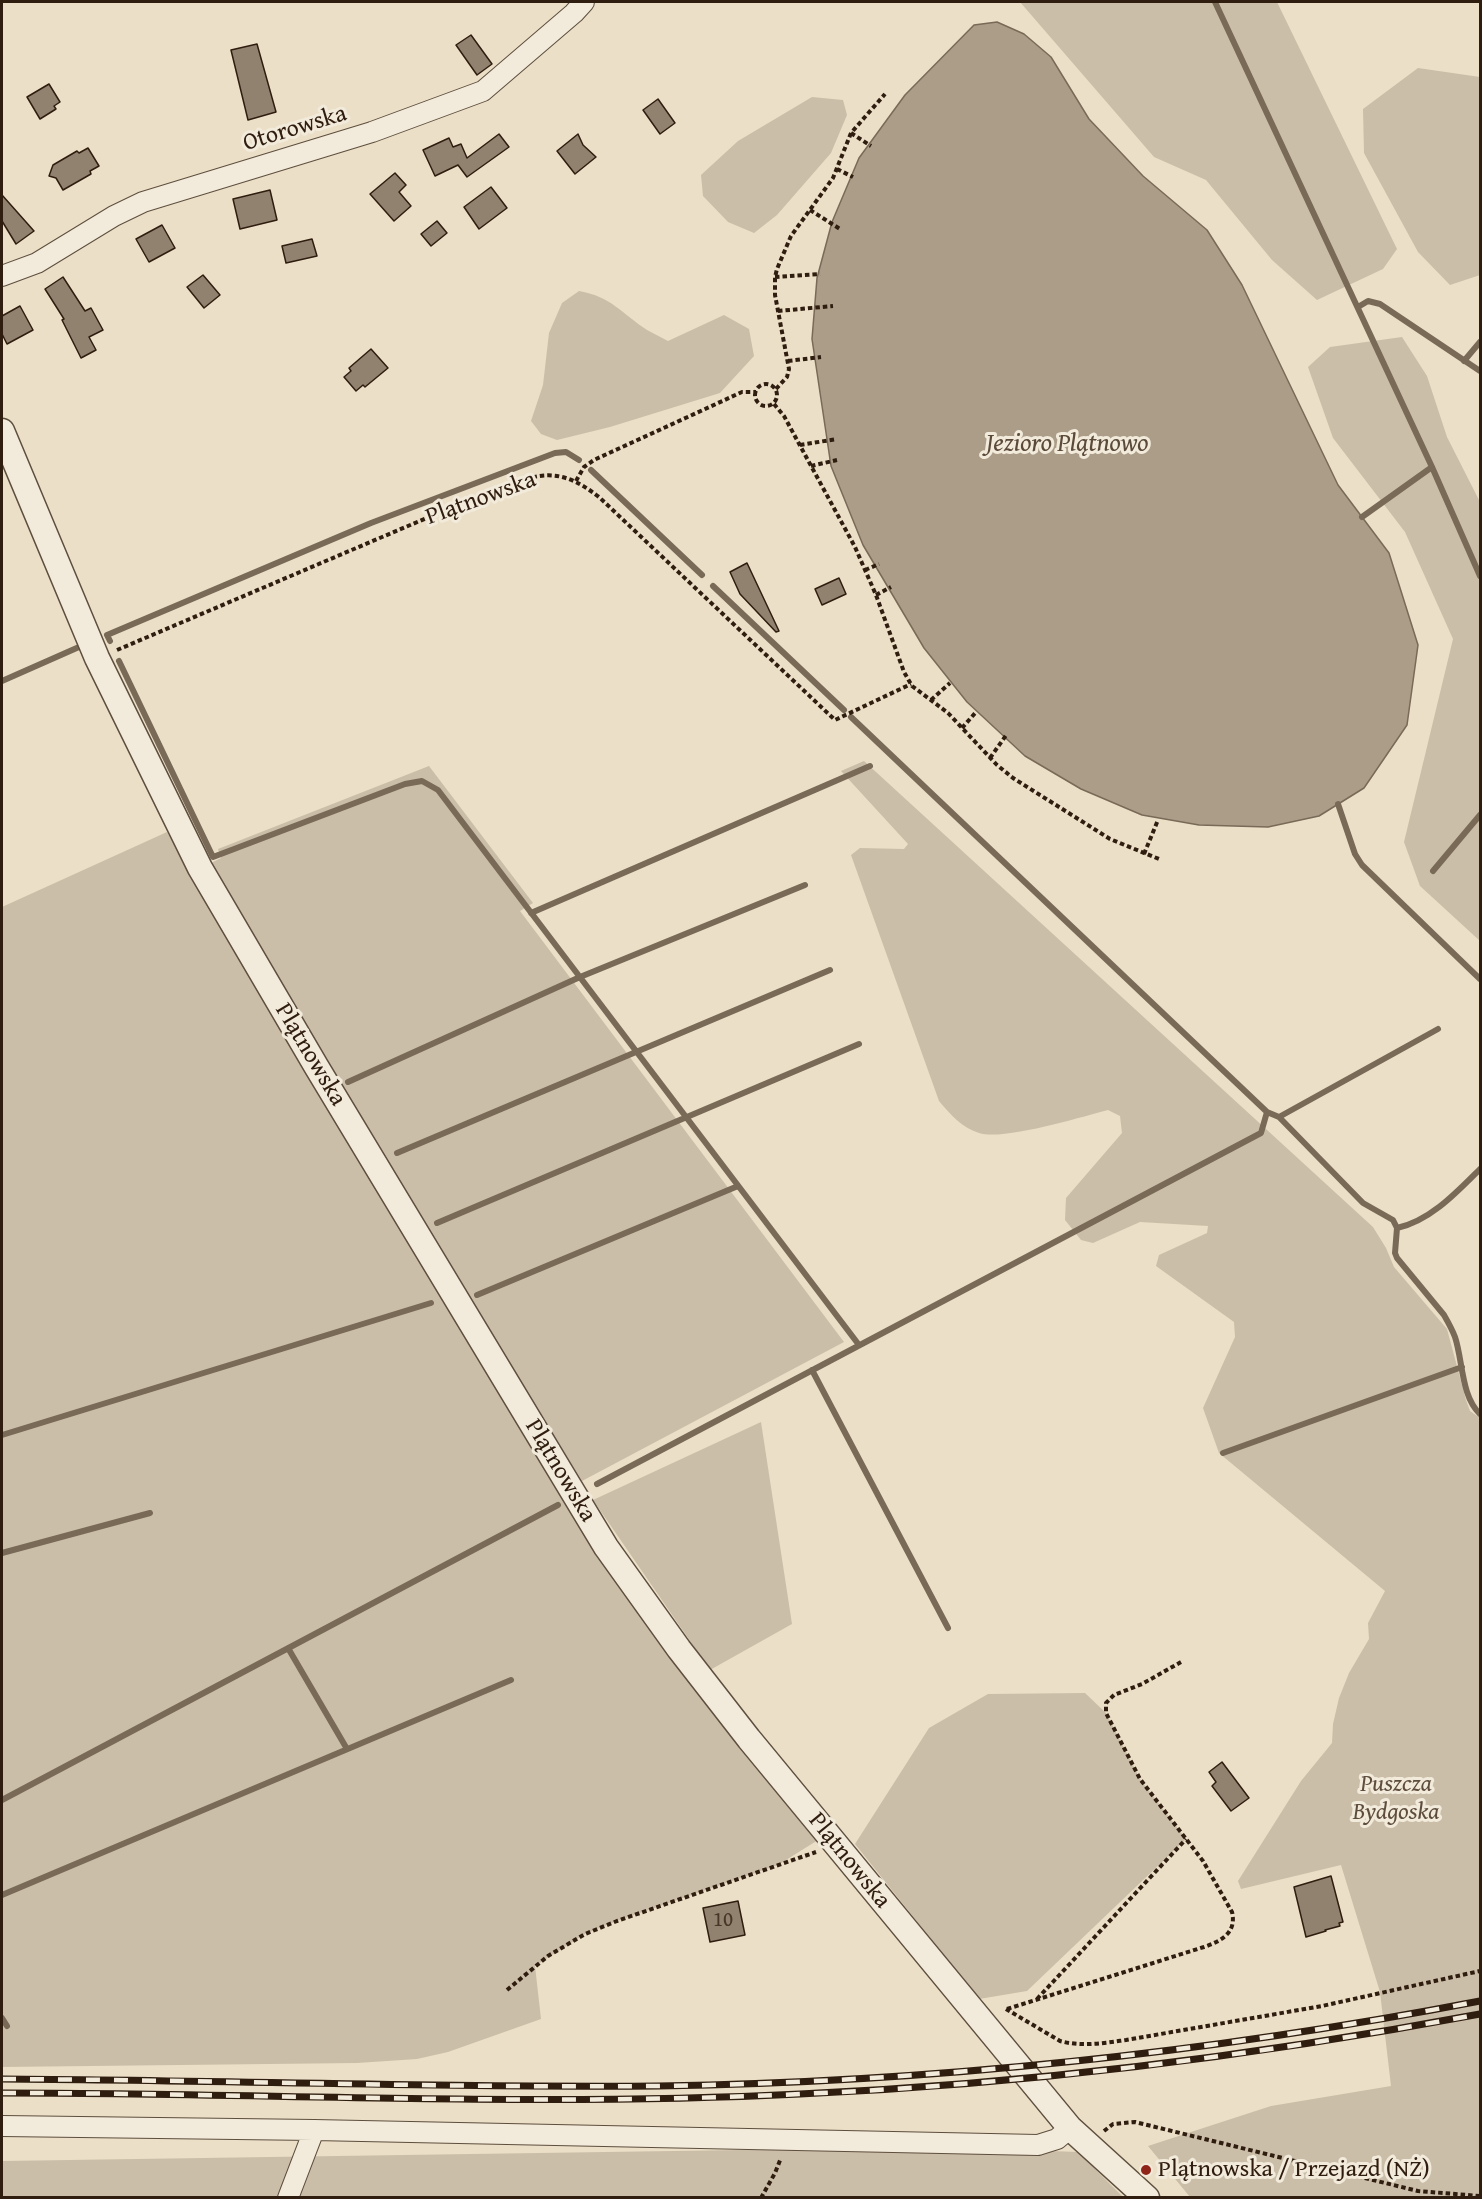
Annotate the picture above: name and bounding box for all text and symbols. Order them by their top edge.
street label: Otorowska [240,100,350,158]
water label: Jezioro Plątnowo [986,428,1148,460]
street label: Plątnowska [422,466,540,532]
street label: Plątnowska [268,998,352,1112]
street label: Plątnowska [518,1414,602,1528]
park label: Puszcza Bydgoska [1353,1771,1439,1827]
street label: Plątnowska [802,1807,896,1915]
house number: 10 [713,1908,733,1934]
place label: Plątnowska / Przejazd (NŻ) [1158,2156,1430,2184]
marker: Plątnowska / Przejazd (NŻ) [1139,2163,1153,2177]

